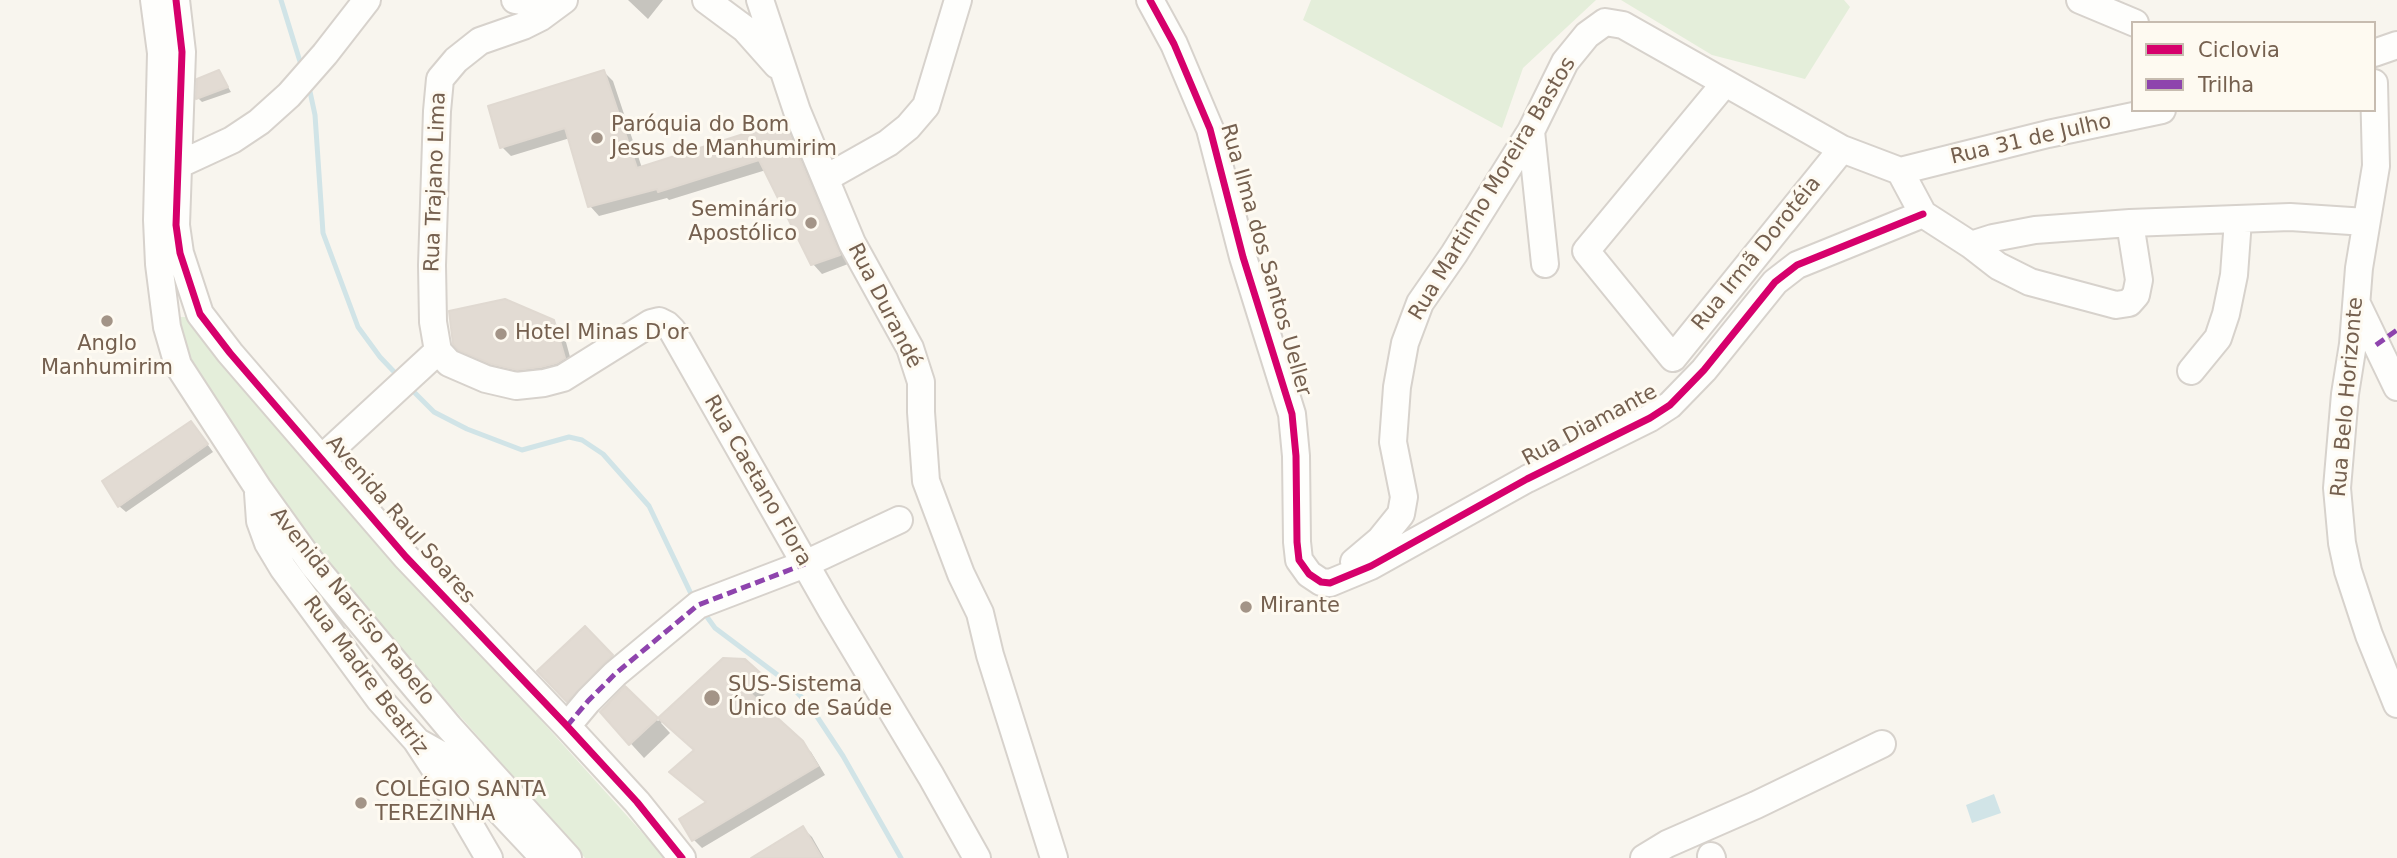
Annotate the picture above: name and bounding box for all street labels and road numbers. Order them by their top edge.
street label: Rua Martinho Moreira Bastos [1404,53,1582,325]
street label: Rua Trajano Lima [420,92,452,272]
street label: Rua 31 de Julho [1948,109,2114,171]
street label: Rua Ilma dos Santos Ueller [1214,121,1316,399]
street label: Rua Irmã Dorotéia [1687,172,1827,336]
street label: Rua Durandé [842,239,926,373]
street label: Rua Belo Horizonte [2327,296,2369,498]
street label: Rua Diamante [1518,380,1662,472]
street label: Rua Caetano Flora [698,391,816,571]
street label: Avenida Raul Soares [320,431,480,609]
street label: Avenida Narciso Rabelo [264,503,440,711]
street label: Rua Madre Beatriz [297,592,433,760]

